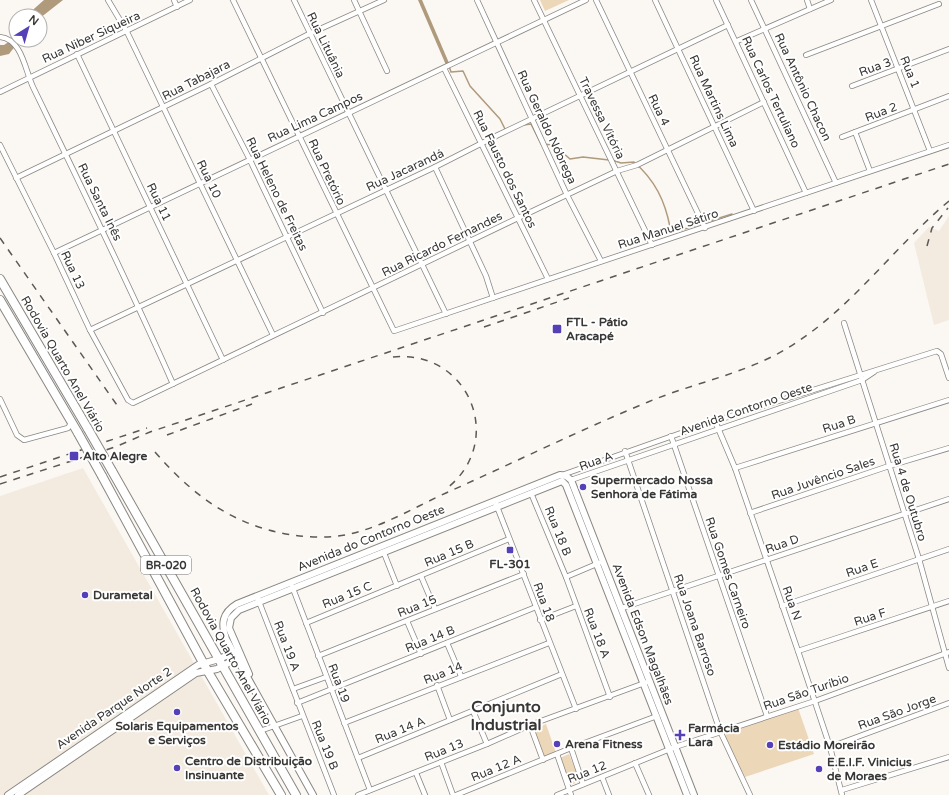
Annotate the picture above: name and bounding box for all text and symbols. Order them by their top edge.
north arrow [8,8,48,48]
street label: Rua Niber Siqueira [40,8,142,66]
street label: Rua Lituânia [304,10,348,80]
text: N [26,13,41,28]
street label: Rua Antônio Chacon [772,31,834,143]
street label: Rua Carlos Tertuliano [739,34,803,150]
street label: Rua Martins Lima [687,53,741,149]
street label: Rua 1 [897,54,923,90]
street label: Rua 3 [857,55,893,79]
street label: Rua Tabajara [160,57,232,103]
street label: Rua Geraldo Nóbrega [514,68,580,186]
street label: Travessa Vitória [576,75,628,161]
street label: Rua Lima Campos [265,89,365,145]
street label: Rua 4 [645,92,673,128]
street label: Rua 2 [863,100,899,124]
street label: Rua Fausto dos Santos [470,108,540,230]
street label: Rua Heleno de Freitas [243,135,311,253]
street label: Rua Pretório [306,137,348,207]
street label: Rua Jacarandá [364,146,446,194]
street label: Rua 10 [194,158,224,201]
street label: Rua Santa Inês [75,161,125,243]
street label: Rua 11 [144,181,174,223]
street label: Rua Manuel Sátiro [616,206,720,252]
street label: Rua Ricardo Fernandes [379,209,505,279]
street label: Rua 13 [58,249,88,291]
street label: Rodovia Quarto Anel Viário [18,293,108,435]
place label: FTL - Pátio Aracapé [566,315,628,344]
marker: FTL - Pátio Aracapé [551,323,563,335]
street label: Avenida Contorno Oeste [678,380,814,438]
street label: Rua B [821,412,857,436]
street label: Rua 4 de Outubro [886,441,930,543]
street label: Rua A [577,448,615,474]
place label: Alto Alegre [83,449,147,464]
marker: Alto Alegre [68,450,80,462]
street label: Rua Juvêncio Sales [769,454,877,502]
place label: Supermercado Nossa Senhora de Fátima [591,473,713,501]
marker: Supermercado Nossa Senhora de Fátima [578,482,588,492]
street label: Avenida do Contorno Oeste [295,502,447,574]
street label: Rua 18 B [542,504,574,558]
street label: Rua Gomes Carneiro [702,515,754,631]
street label: Rua D [763,532,801,556]
street label: Rua 15 B [422,536,476,570]
marker: FL-301 [505,545,515,555]
road number: BR-020 [141,556,191,574]
street label: Rua E [844,556,880,580]
place label: FL-301 [489,557,531,571]
street label: Avenida Edson Magalhães [610,561,677,707]
street label: Rua Joana Barroso [671,572,719,678]
street label: Rua 15 C [320,579,374,611]
street label: Rua 18 [530,580,558,624]
street label: Rua N [779,584,805,622]
street label: Rodovia Quarto Anel Viário [187,585,275,727]
place label: Durametal [93,588,153,602]
marker: Durametal [80,590,90,600]
street label: Rua 15 [395,592,439,620]
street label: Rua F [852,605,888,629]
street label: Rua 18 A [581,606,613,660]
street label: Rua 19 A [271,619,303,673]
street label: Rua 14 B [403,623,457,655]
street label: Rua 14 [421,659,465,687]
street label: Rua 19 [325,661,353,705]
street label: Avenida Parque Norte 2 [54,664,174,752]
street label: Rua São Turíbio [761,671,851,713]
street label: Rua São Jorge [856,691,938,733]
district label: Conjunto Industrial [471,697,541,735]
marker: Solaris Equipamentos e Serviços [172,707,182,717]
street label: Rua 14 A [373,714,427,746]
street label: Rua 19 B [309,718,341,772]
place label: Solaris Equipamentos e Serviços [115,719,239,748]
place label: Farmácia Lara [688,721,740,749]
marker: Farmácia Lara [675,730,685,740]
street label: Rua 13 [422,736,466,764]
place label: Arena Fitness [565,737,643,751]
place label: Estádio Moreirão [778,738,875,752]
marker: Arena Fitness [552,739,562,749]
marker: Estádio Moreirão [765,740,775,750]
street label: Rua 12 A [469,752,523,784]
place label: Centro de Distribuição Insinuante [185,754,312,782]
place label: E.E.I.F. Vinicius de Moraes [827,755,912,783]
street label: Rua 12 [565,758,609,786]
marker: Centro de Distribuição Insinuante [172,763,182,773]
marker: E.E.I.F. Vinicius de Moraes [814,764,824,774]

